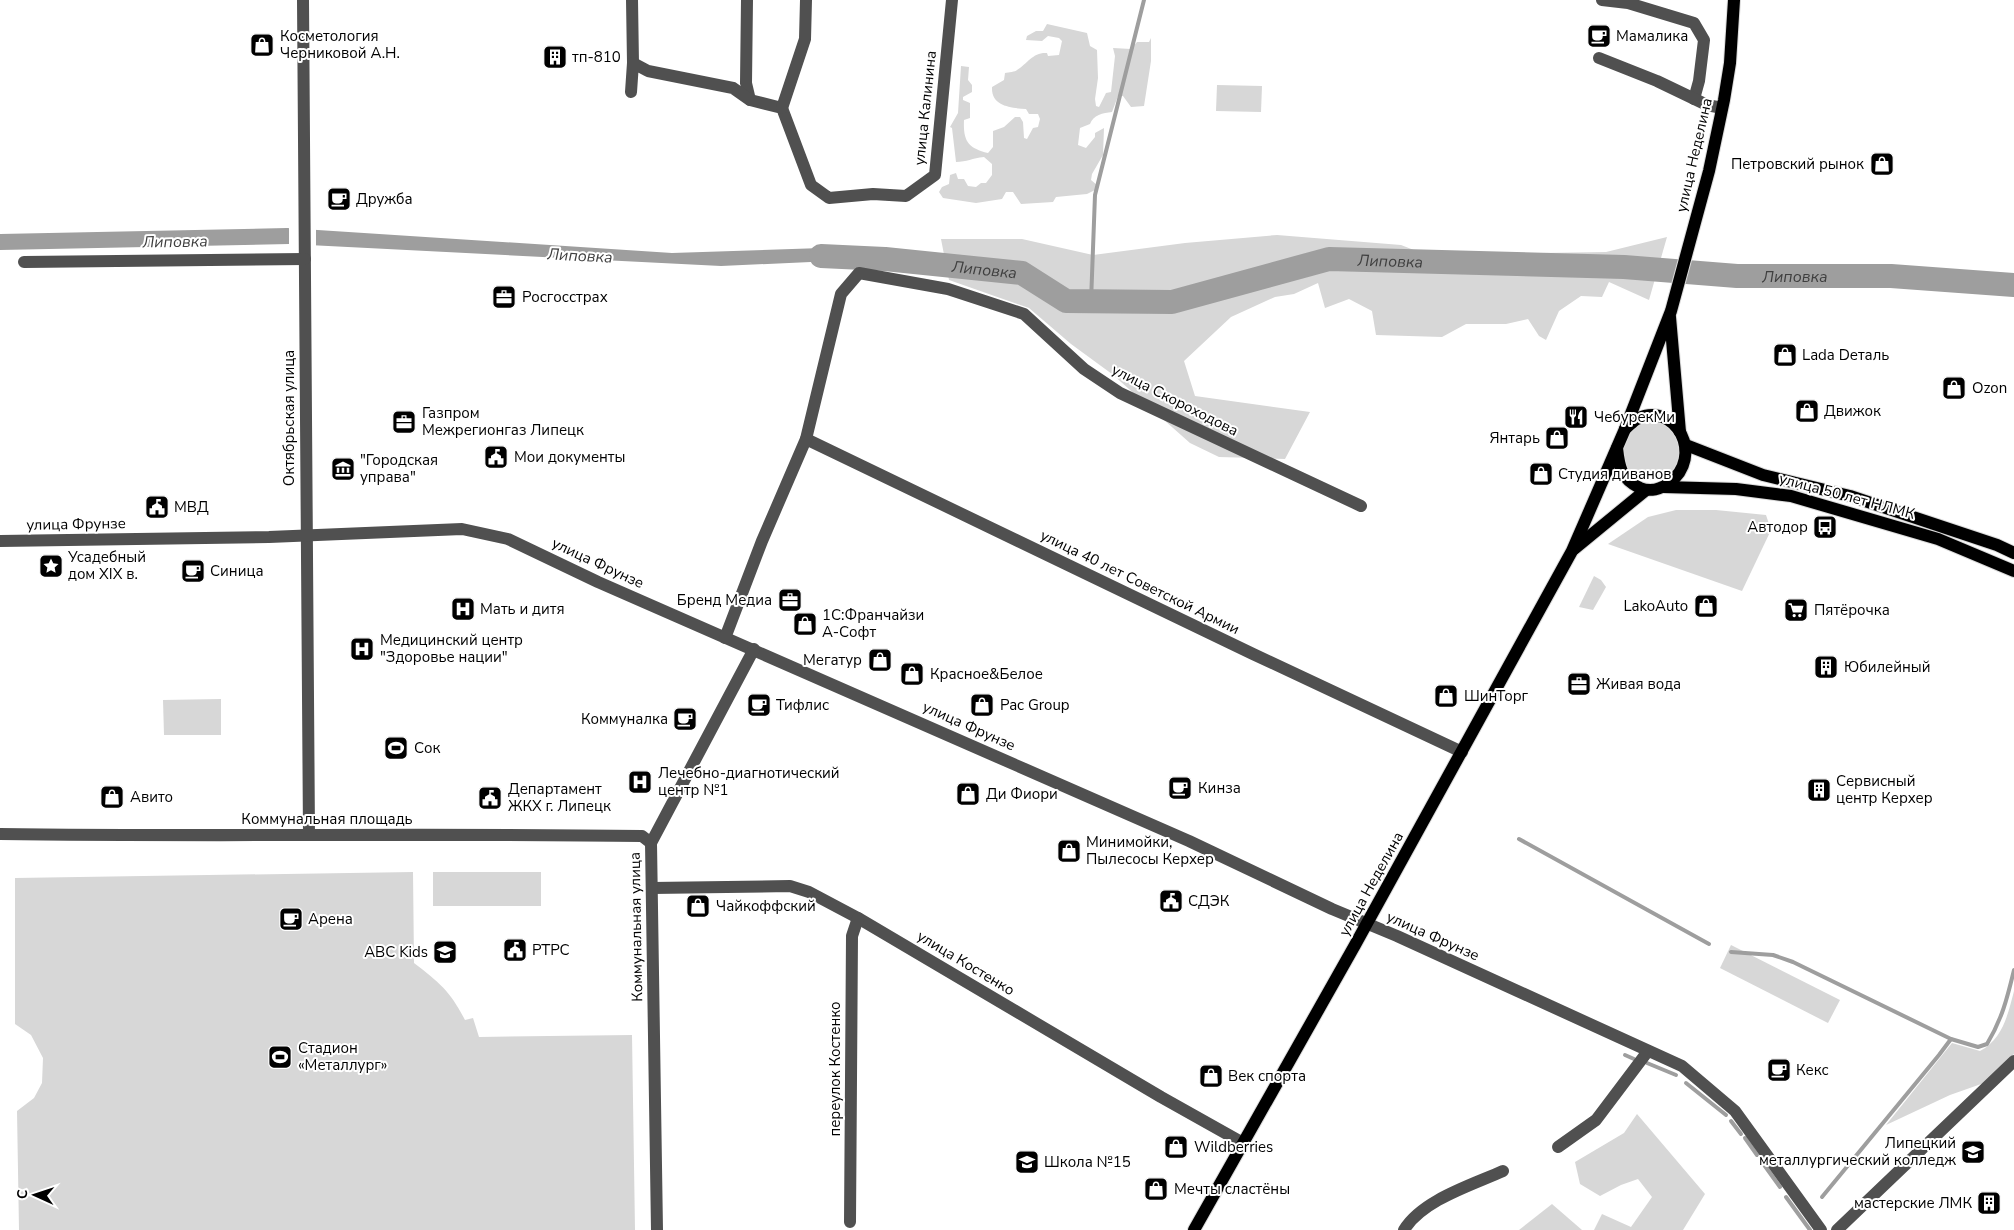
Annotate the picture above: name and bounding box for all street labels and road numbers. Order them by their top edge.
street label: улица Калинина [909,50,941,166]
street label: улица Неделина [1671,96,1717,214]
street label: Октябрьская улица [279,350,299,486]
street label: улица Скороходова [1108,359,1242,441]
street label: улица 50 лет НЛМК [1777,468,1917,524]
street label: улица Фрунзе [26,513,126,535]
street label: улица 40 лет Советской Армии [1037,525,1243,639]
street label: улица Фрунзе [549,533,647,593]
street label: улица Фрунзе [920,697,1018,755]
street label: Коммунальная площадь [241,809,413,829]
street label: улица Неделина [1334,828,1408,940]
street label: Коммунальная улица [625,852,647,1002]
street label: улица Фрунзе [1384,907,1482,965]
street label: улица Костенко [913,926,1019,1000]
street label: переулок Костенко [825,1001,845,1137]

